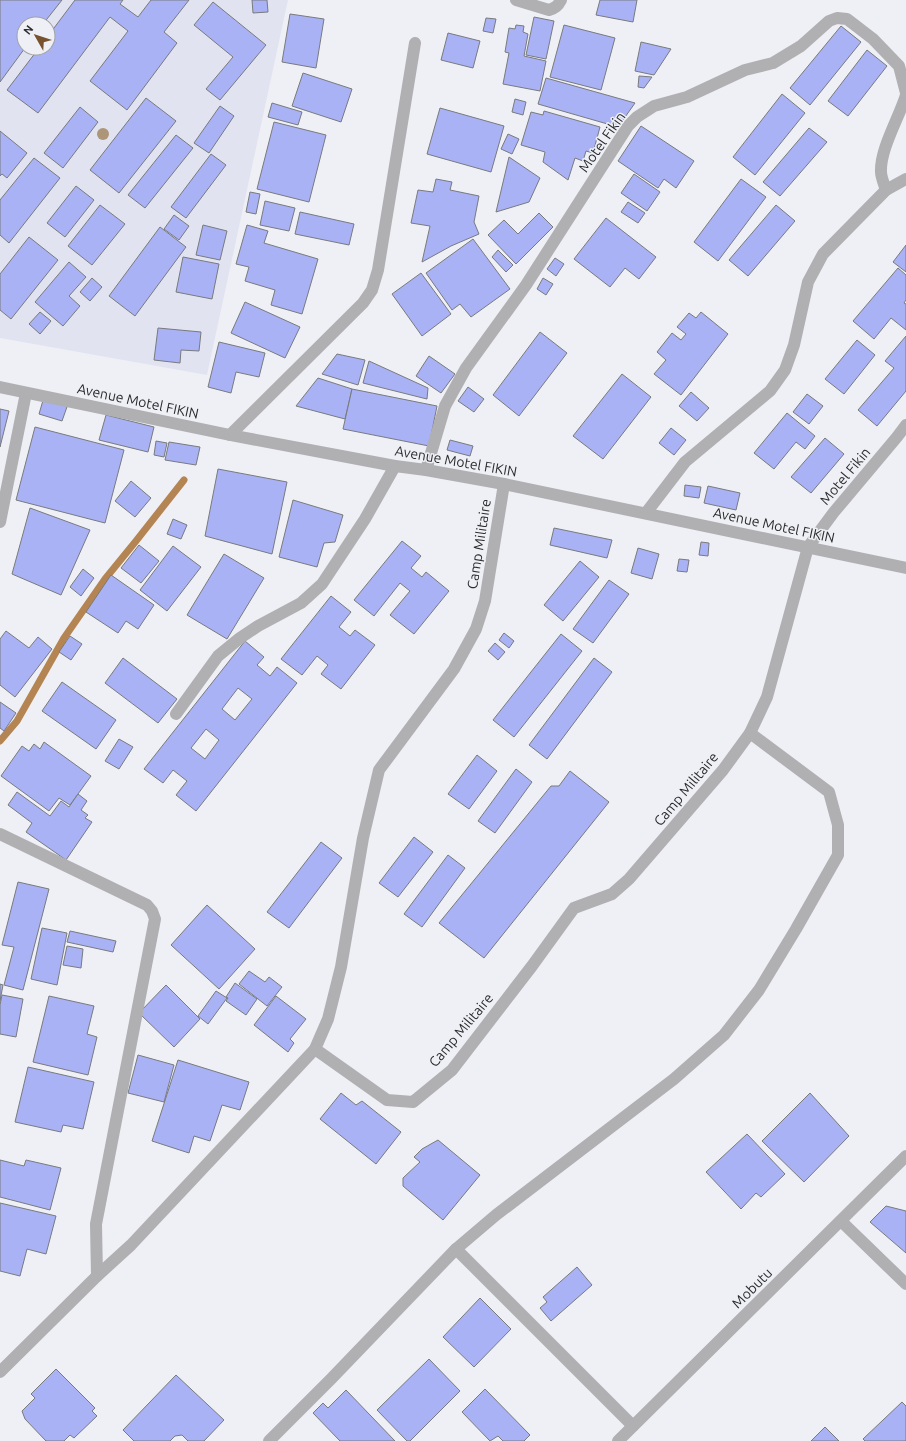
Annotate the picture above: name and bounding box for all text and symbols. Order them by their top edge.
north arrow [16,16,56,56]
text: N [21,23,35,37]
street label: Motel Fikin [575,109,629,175]
street label: Avenue Motel FIKIN [76,380,200,422]
street label: Avenue Motel FIKIN [394,442,518,480]
street label: Motel Fikin [816,444,874,508]
street label: Camp Militaire [464,498,494,590]
street label: Avenue Motel FIKIN [712,504,836,546]
street label: Camp Militaire [651,749,721,829]
street label: Camp Militaire [426,990,496,1070]
street label: Mobutu [729,1265,775,1311]

